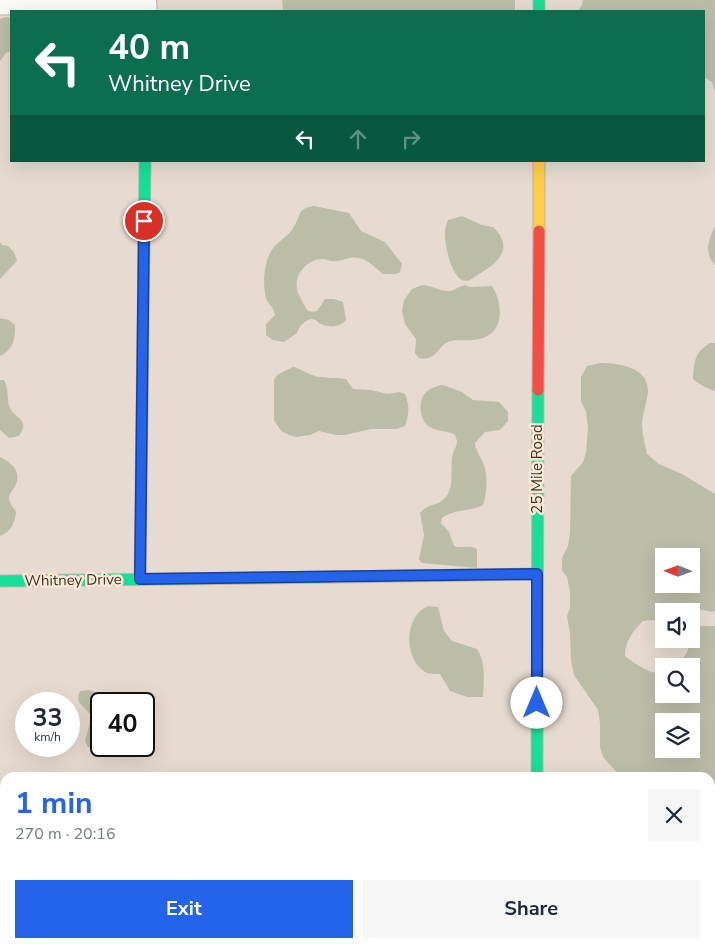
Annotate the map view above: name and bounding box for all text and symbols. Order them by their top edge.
text: 40 m [108,24,190,71]
icon: left [25,30,90,95]
text: Whitney Drive [108,69,251,99]
icon: left [291,125,319,153]
icon: ahead [344,125,372,153]
icon: right [397,125,425,153]
pin [123,200,165,242]
icon: arrive [130,207,158,235]
street label: 25 Mile Road [527,424,547,514]
north arrow [655,548,700,592]
map controls [655,548,700,758]
street label: Whitney Drive [24,569,122,591]
button: sound [655,603,700,648]
button: search [655,658,700,703]
position arrow [510,676,562,728]
speed limit sign: 40 [90,692,155,757]
text: 33 [32,701,63,735]
button: layers [655,713,700,758]
text: km/h [34,729,61,745]
text: 1 min [15,783,93,824]
button: close [648,789,700,841]
text: 270 m · 20:16 [15,823,116,845]
button: Exit [15,880,353,938]
button: Share [363,880,700,938]

